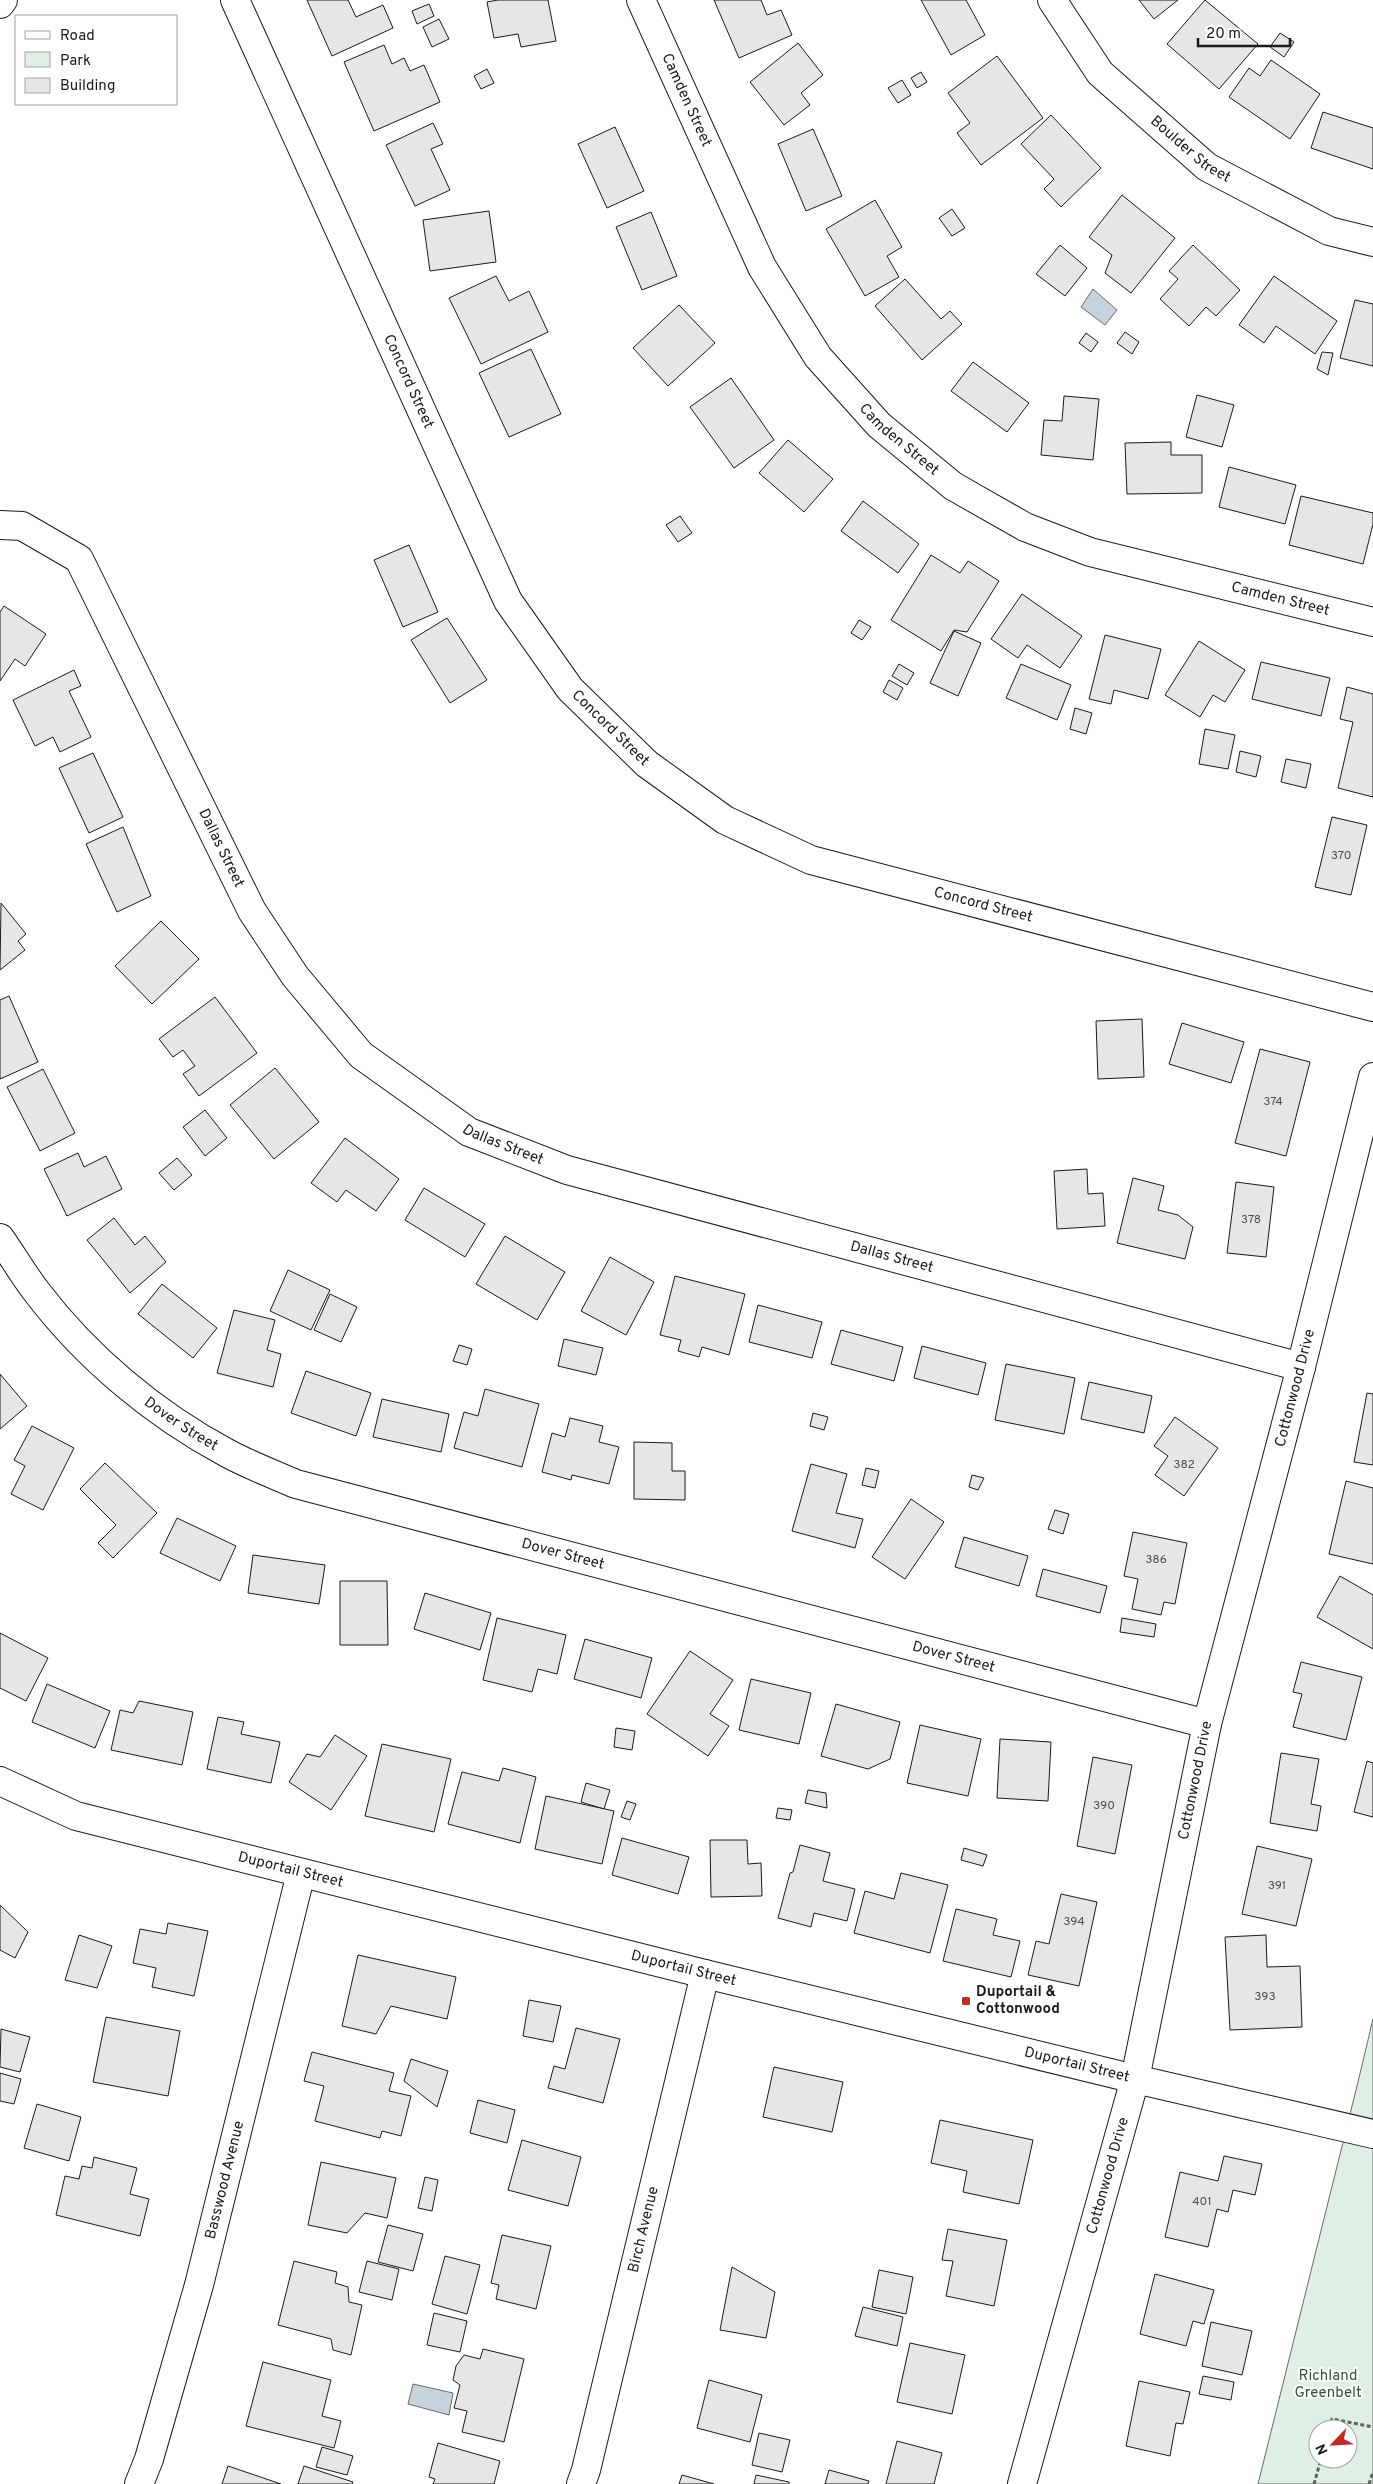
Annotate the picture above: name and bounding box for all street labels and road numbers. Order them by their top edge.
street label: Camden Street [657,50,716,150]
street label: Boulder Street [1146,112,1234,187]
street label: Concord Street [379,331,438,432]
street label: Camden Street [855,399,943,480]
street label: Camden Street [1229,578,1332,620]
street label: Concord Street [567,686,653,770]
street label: Dallas Street [194,806,248,891]
street label: Concord Street [932,883,1035,927]
street label: Dallas Street [458,1121,546,1169]
street label: Dallas Street [848,1237,936,1277]
street label: Cottonwood Drive [1271,1327,1320,1449]
street label: Dover Street [140,1393,221,1456]
street label: Dover Street [519,1534,606,1574]
street label: Dover Street [910,1637,997,1677]
street label: Cottonwood Drive [1174,1719,1217,1842]
street label: Duportail Street [236,1848,345,1892]
street label: Duportail Street [629,1946,738,1991]
street label: Duportail Street [1022,2043,1132,2087]
street label: Cottonwood Drive [1083,2115,1133,2237]
street label: Basswood Avenue [201,2119,249,2241]
street label: Birch Avenue [624,2185,663,2275]

